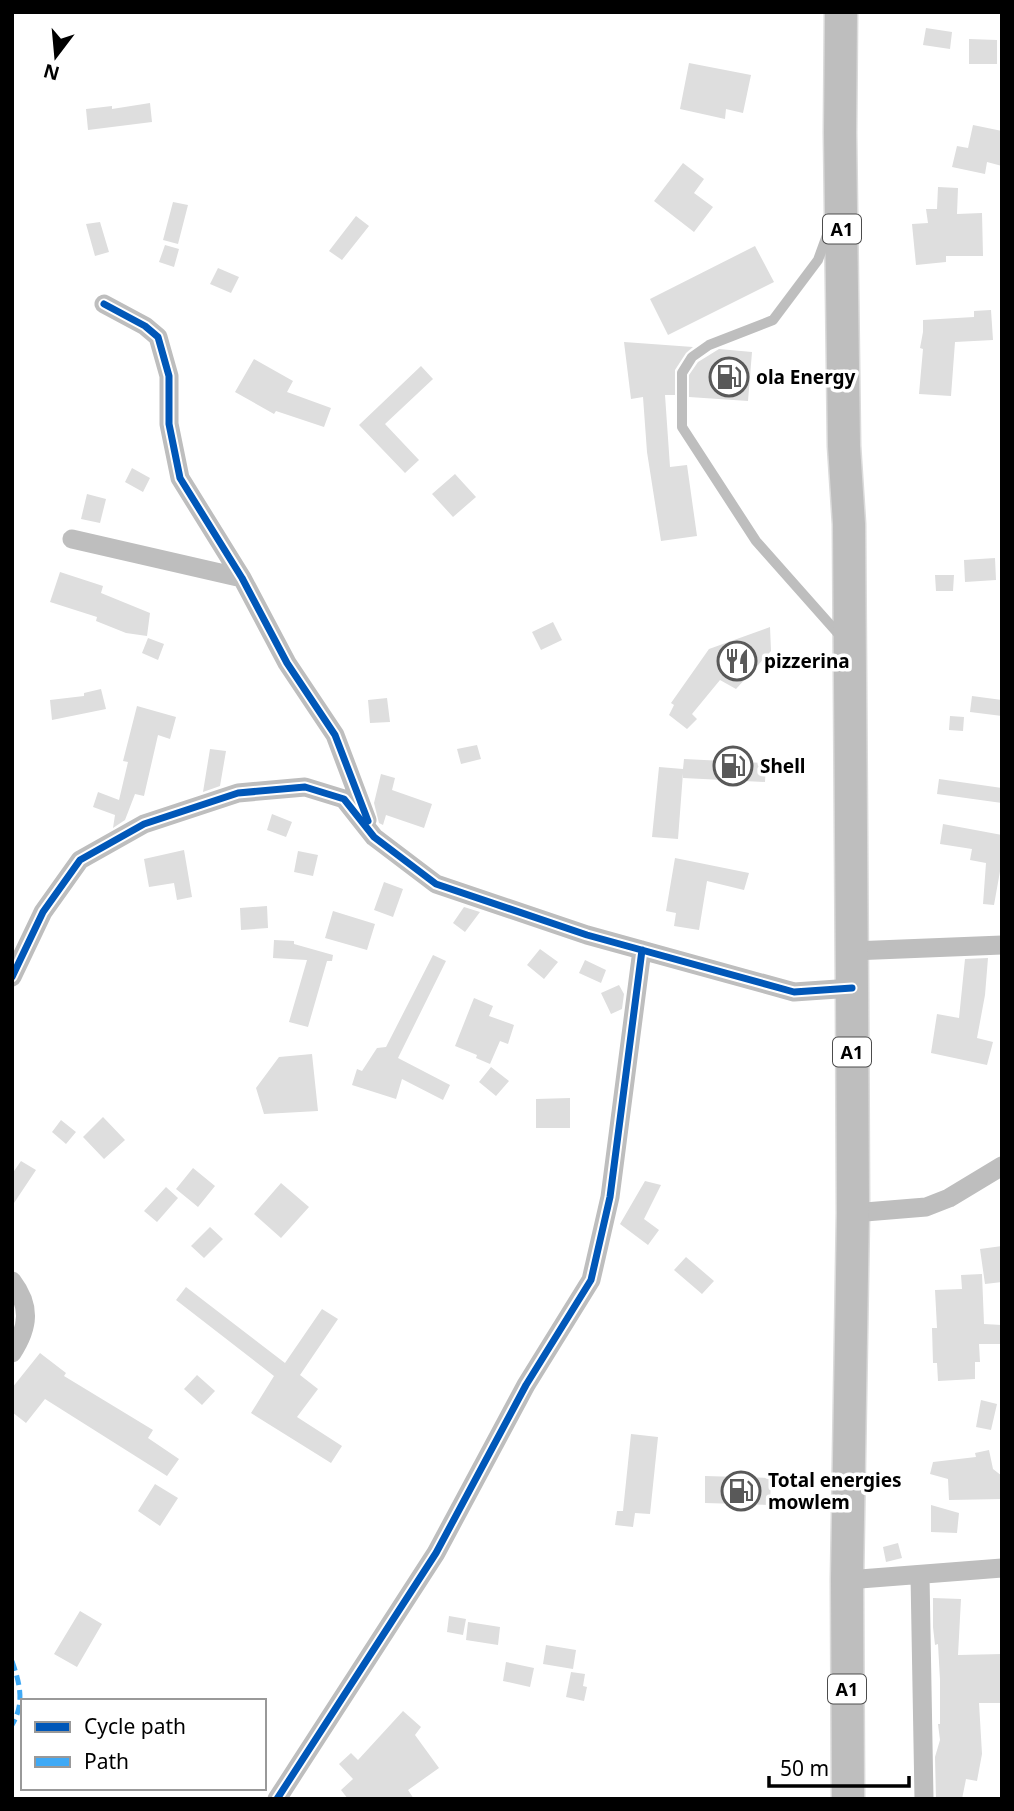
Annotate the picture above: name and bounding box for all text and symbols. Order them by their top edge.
north arrow [21,21,91,91]
text: N [40,58,62,87]
road number: A1 [823,214,861,244]
fuel station icon: ola Energy [708,356,750,398]
place label: ola Energy [756,364,856,390]
restaurant icon: pizzerina [716,640,758,682]
place label: pizzerina [764,648,850,674]
fuel station icon: Shell [712,745,754,787]
place label: Shell [760,753,806,779]
road number: A1 [833,1037,871,1066]
place label: Total energies mowlem [768,1467,902,1515]
fuel station icon: Total energies mowlem [720,1470,762,1512]
road number: A1 [828,1674,866,1704]
legend [21,1699,266,1790]
text: Cycle path [84,1712,186,1740]
scale bar [769,1744,909,1788]
text: Path [84,1747,129,1775]
text: 50 m [780,1754,829,1782]

